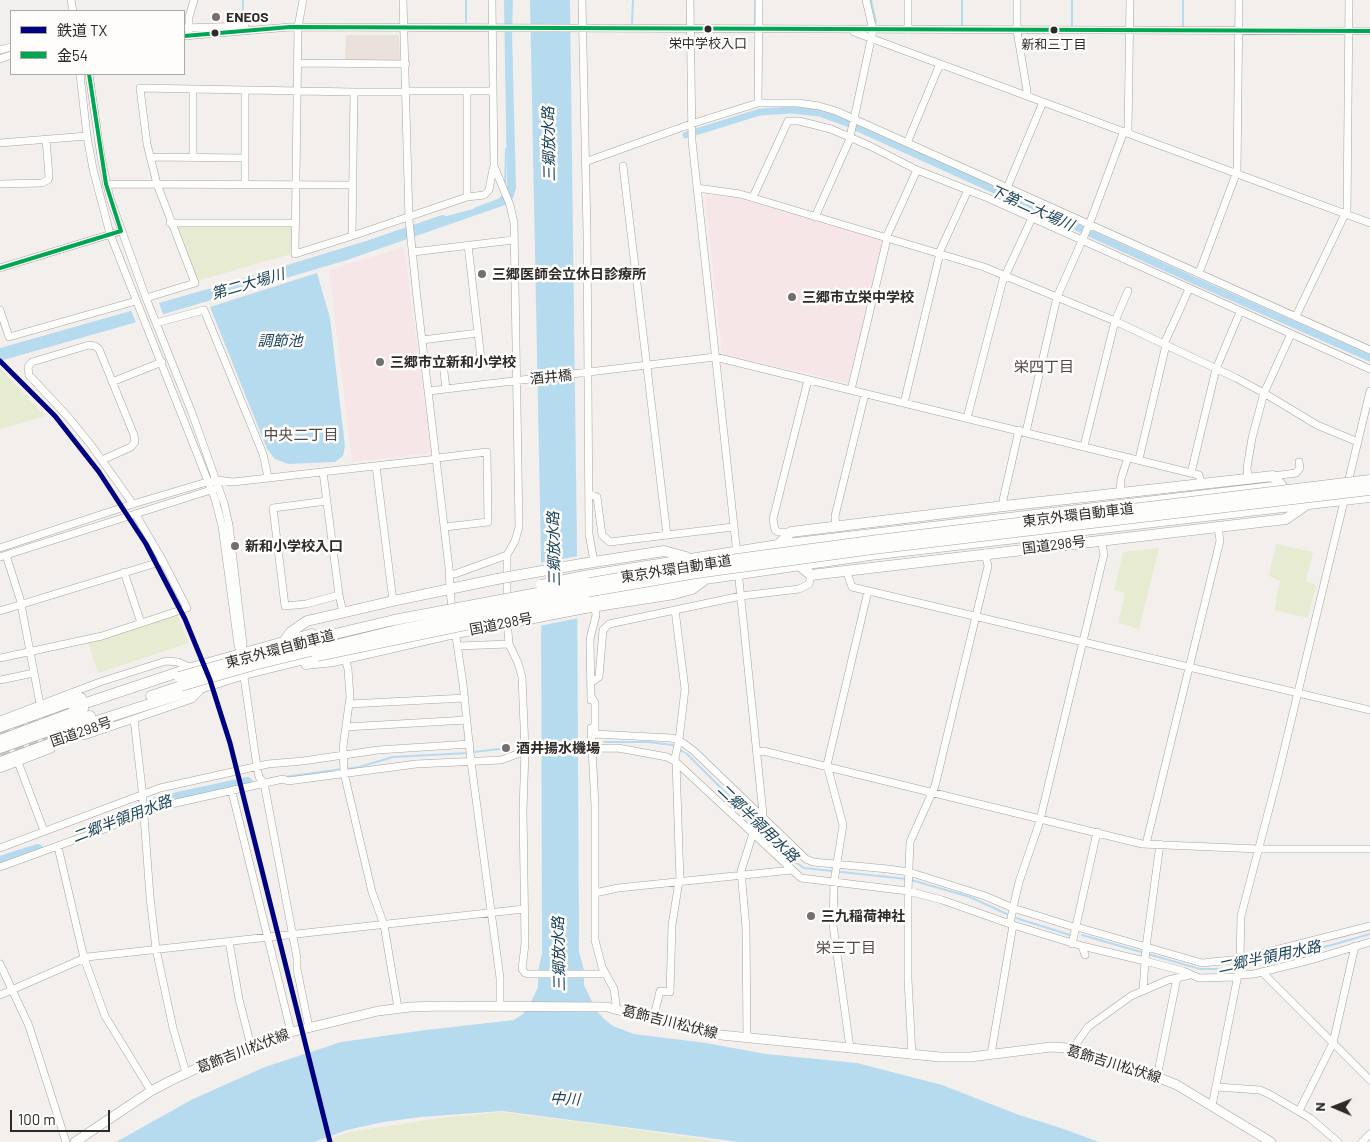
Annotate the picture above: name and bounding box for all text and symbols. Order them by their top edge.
place label: ENEOS [226,9,269,25]
legend [10,10,185,75]
marker: ENEOS [210,11,222,23]
text: 鉄道 TX [57,21,107,39]
marker: 栄中学校入口 [703,24,713,34]
marker: 新和三丁目 [1049,25,1059,35]
unlabelled marker [210,28,220,38]
place label: 栄中学校入口 [669,36,747,52]
place label: 新和三丁目 [1022,37,1086,53]
text: 金54 [57,46,88,64]
water label: 三郷放水路 [539,106,559,182]
water label: 下第二大場川 [987,181,1077,235]
water label: 第二大場川 [209,265,287,303]
place label: 三郷医師会立休日診療所 [492,266,646,282]
marker: 三郷医師会立休日診療所 [476,268,488,280]
place label: 三郷市立栄中学校 [802,289,914,305]
marker: 三郷市立栄中学校 [786,291,798,303]
water label: 調節池 [258,332,302,350]
place label: 三郷市立新和小学校 [390,354,516,370]
marker: 三郷市立新和小学校 [374,356,386,368]
district label: 栄四丁目 [1014,358,1074,376]
street label: 酒井橋 [529,366,573,388]
district label: 中央二丁目 [264,426,338,444]
street label: 東京外環自動車道 [1021,500,1135,530]
water label: 三郷放水路 [544,511,564,587]
street label: 国道298号 [1021,533,1087,557]
place label: 新和小学校入口 [245,538,343,554]
marker: 新和小学校入口 [229,540,241,552]
street label: 東京外環自動車道 [619,552,733,586]
street label: 国道298号 [468,610,534,638]
street label: 東京外環自動車道 [224,626,336,672]
street label: 国道298号 [48,714,114,750]
place label: 酒井揚水機場 [516,740,600,756]
marker: 酒井揚水機場 [500,742,512,754]
water label: 二郷半領用水路 [714,780,802,866]
water label: 二郷半領用水路 [70,792,174,846]
place label: 三九稲荷神社 [821,908,905,924]
marker: 三九稲荷神社 [805,910,817,922]
water label: 三郷放水路 [549,916,569,992]
water label: 二郷半領用水路 [1216,937,1322,977]
district label: 栄三丁目 [816,939,876,957]
street label: 葛飾吉川松伏線 [620,1002,720,1042]
street label: 葛飾吉川松伏線 [194,1026,292,1076]
street label: 葛飾吉川松伏線 [1065,1042,1163,1086]
north arrow [1310,1082,1360,1132]
water label: 中川 [550,1089,580,1109]
scale bar [12,1100,112,1132]
text: N [1311,1102,1328,1112]
text: 100 m [18,1110,56,1128]

